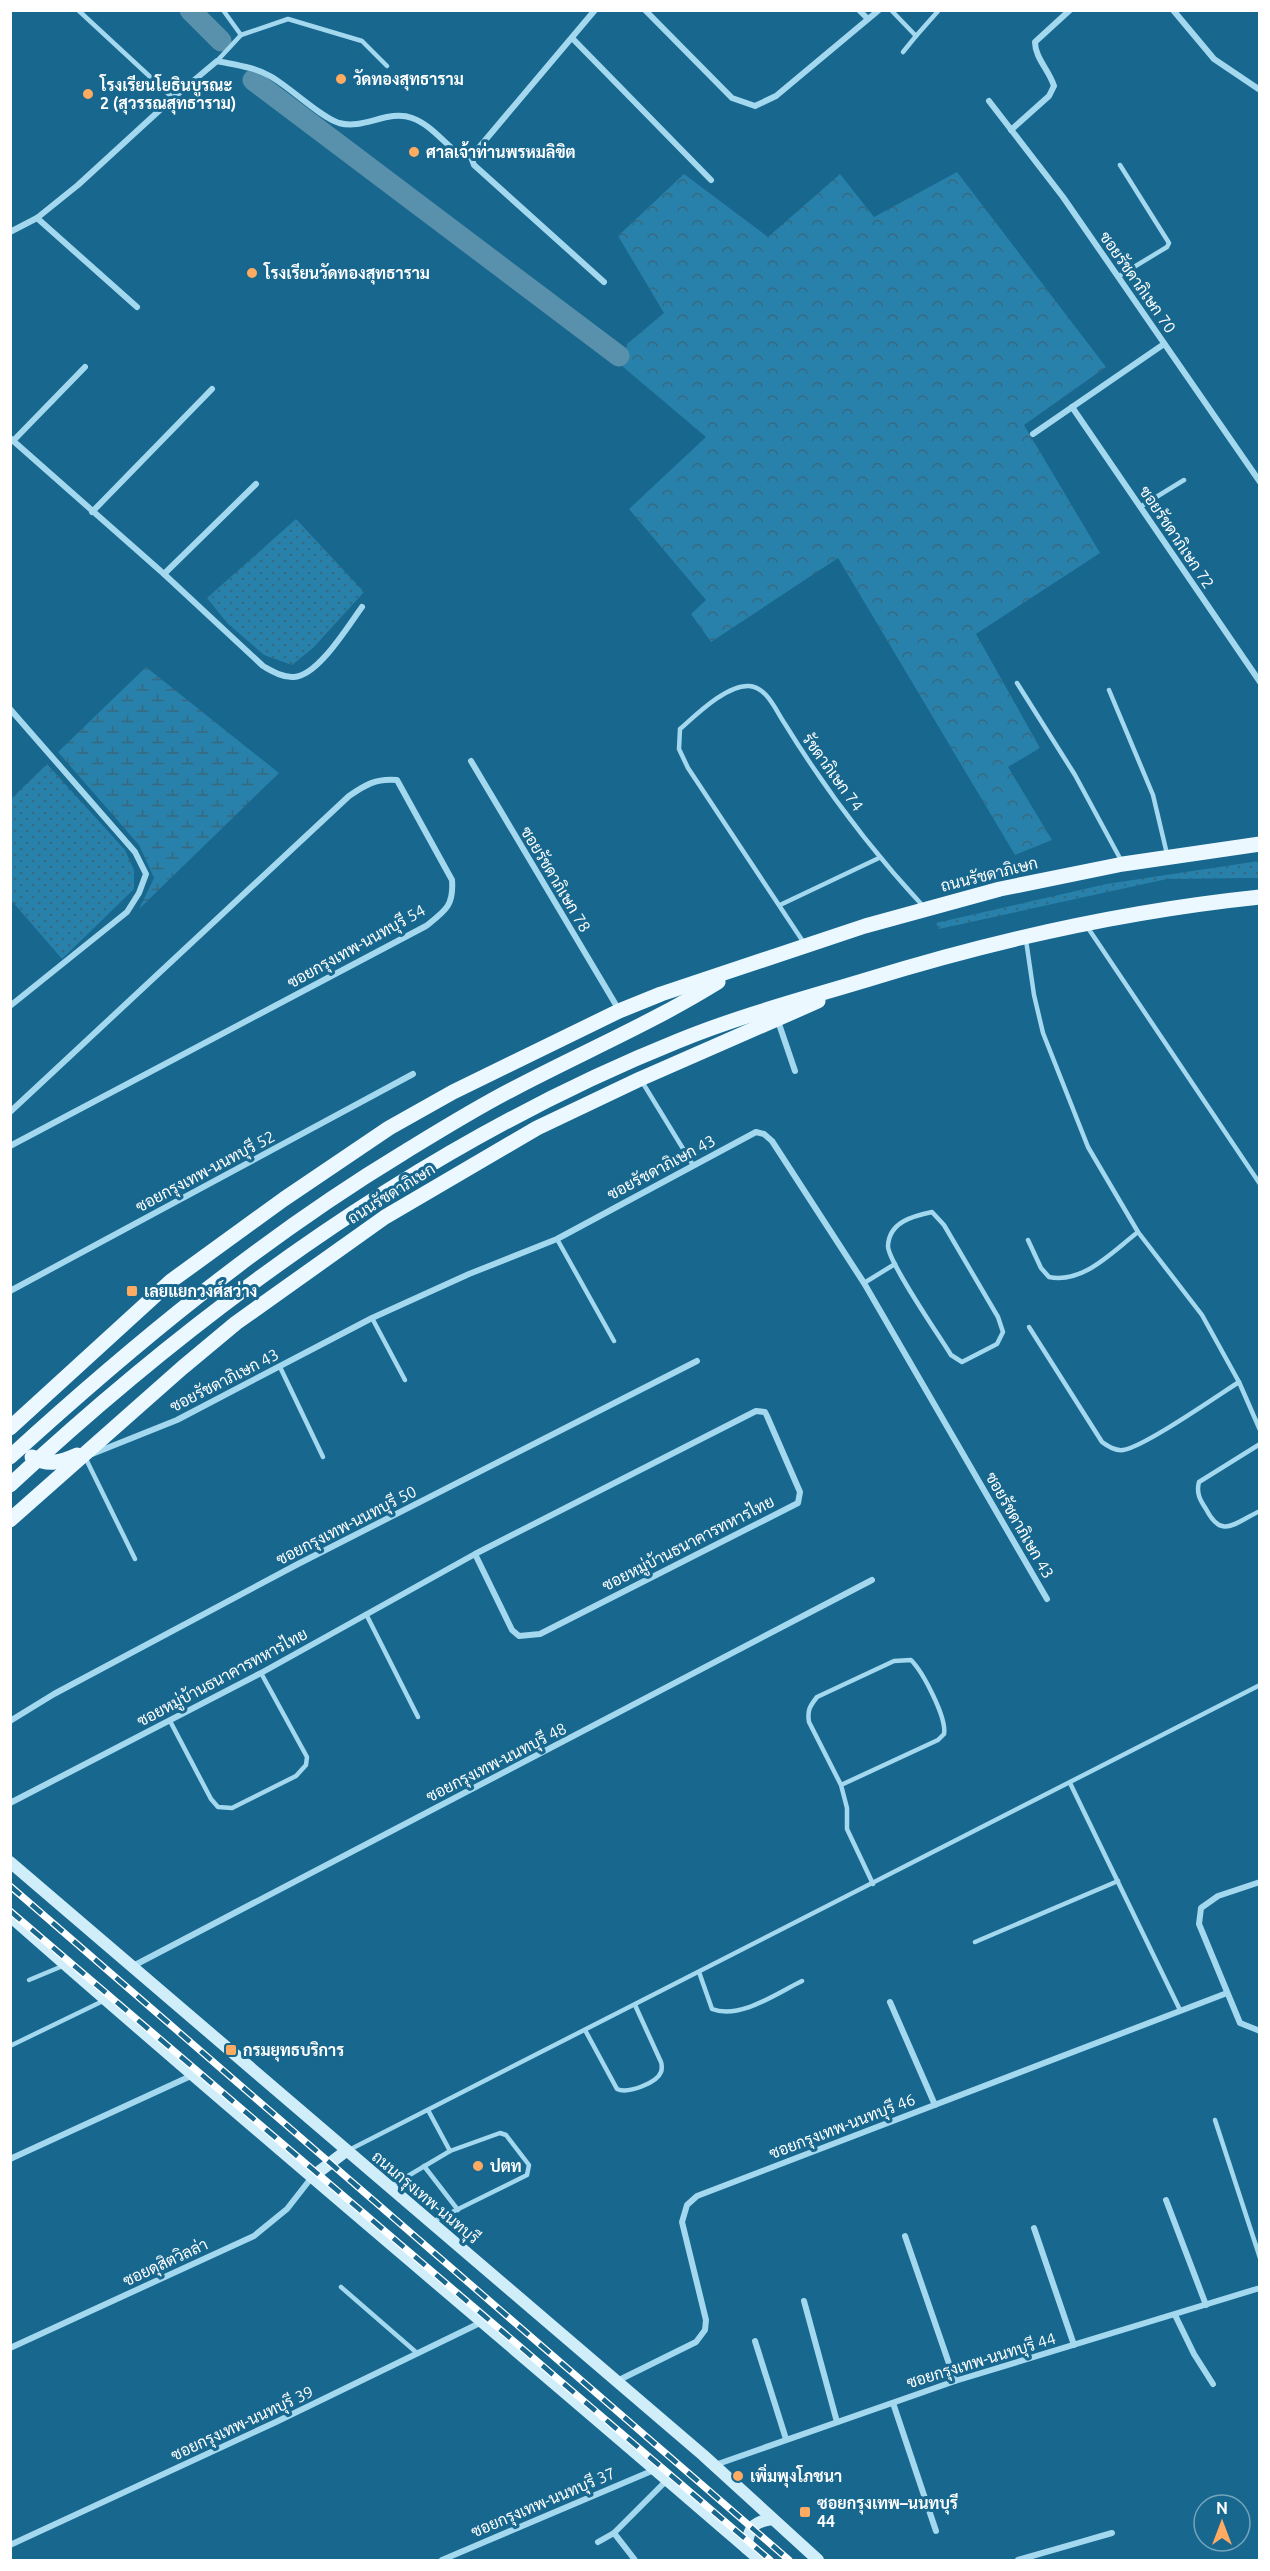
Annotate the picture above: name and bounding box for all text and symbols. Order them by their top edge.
place label: วัดทองสุทธาราม [353,69,464,91]
marker: วัดทองสุทธาราม [334,72,348,86]
place label: โรงเรียนโยธินบูรณะ 2 (สุวรรณสุทธาราม) [99,74,236,115]
marker: โรงเรียนโยธินบูรณะ 2 (สุวรรณสุทธาราม) [81,87,95,101]
place label: ศาลเจ้าท่านพรหมลิขิต [426,141,576,161]
marker: ศาลเจ้าท่านพรหมลิขิต [407,145,421,159]
street label: ซอยรัชดาภิเษก 70 [1096,227,1181,336]
place label: โรงเรียนวัดทองสุทธาราม [263,262,430,285]
marker: โรงเรียนวัดทองสุทธาราม [245,266,259,280]
street label: ซอยรัชดาภิเษก 72 [1136,482,1219,592]
street label: รัชดาภิเษก 74 [799,729,868,814]
street label: ซอยรัชดาภิเษก 78 [517,823,595,935]
street label: ถนนรัชดาภิเษก [938,852,1039,895]
street label: ซอยกรุงเทพ-นนทบุรี 54 [283,899,430,994]
street label: ซอยกรุงเทพ-นนทบุรี 52 [131,1125,279,1218]
street label: ซอยรัชดาภิเษก 43 [603,1130,718,1203]
street label: ถนนรัชดาภิเษก [344,1158,438,1227]
place label: เลยแยกวงศ์สว่าง [144,1280,257,1300]
marker: เลยแยกวงศ์สว่าง [125,1284,139,1298]
street label: ซอยรัชดาภิเษก 43 [166,1344,281,1415]
street label: ซอยรัชดาภิเษก 43 [982,1468,1059,1581]
street label: ซอยกรุงเทพ-นนทบุรี 50 [272,1480,420,1571]
street label: ซอยหมู่บ้านธนาคารทหารไทย [598,1490,778,1597]
street label: ซอยหมู่บ้านธนาคารทหารไทย [133,1623,312,1732]
street label: ซอยกรุงเทพ-นนทบุรี 48 [422,1717,570,1808]
place label: กรมยุทธบริการ [243,2040,344,2062]
marker: กรมยุทธบริการ [224,2043,238,2057]
street label: ซอยกรุงเทพ-นนทบุรี 46 [766,2088,919,2165]
street label: ถนนกรุงเทพ-นนทบุรี [367,2145,485,2250]
place label: ปตท [490,2157,522,2175]
marker: ปตท [471,2159,485,2173]
street label: ซอยดุสิตวิลล่า [119,2234,211,2292]
street label: ซอยกรุงเทพ-นนทบุรี 44 [904,2327,1059,2394]
street label: ซอยกรุงเทพ-นนทบุรี 39 [167,2380,317,2467]
street label: ซอยกรุงเทพ-นนทบุรี 37 [467,2462,619,2543]
place label: เพิ่มพุงโภชนา [750,2463,842,2488]
marker: เพิ่มพุงโภชนา [731,2469,745,2483]
place label: ซอยกรุงเทพ–นนทบุรี 44 [817,2493,958,2530]
north arrow [1192,2493,1252,2553]
text: N [1216,2499,1228,2517]
marker: ซอยกรุงเทพ–นนทบุรี 44 [798,2505,812,2519]

